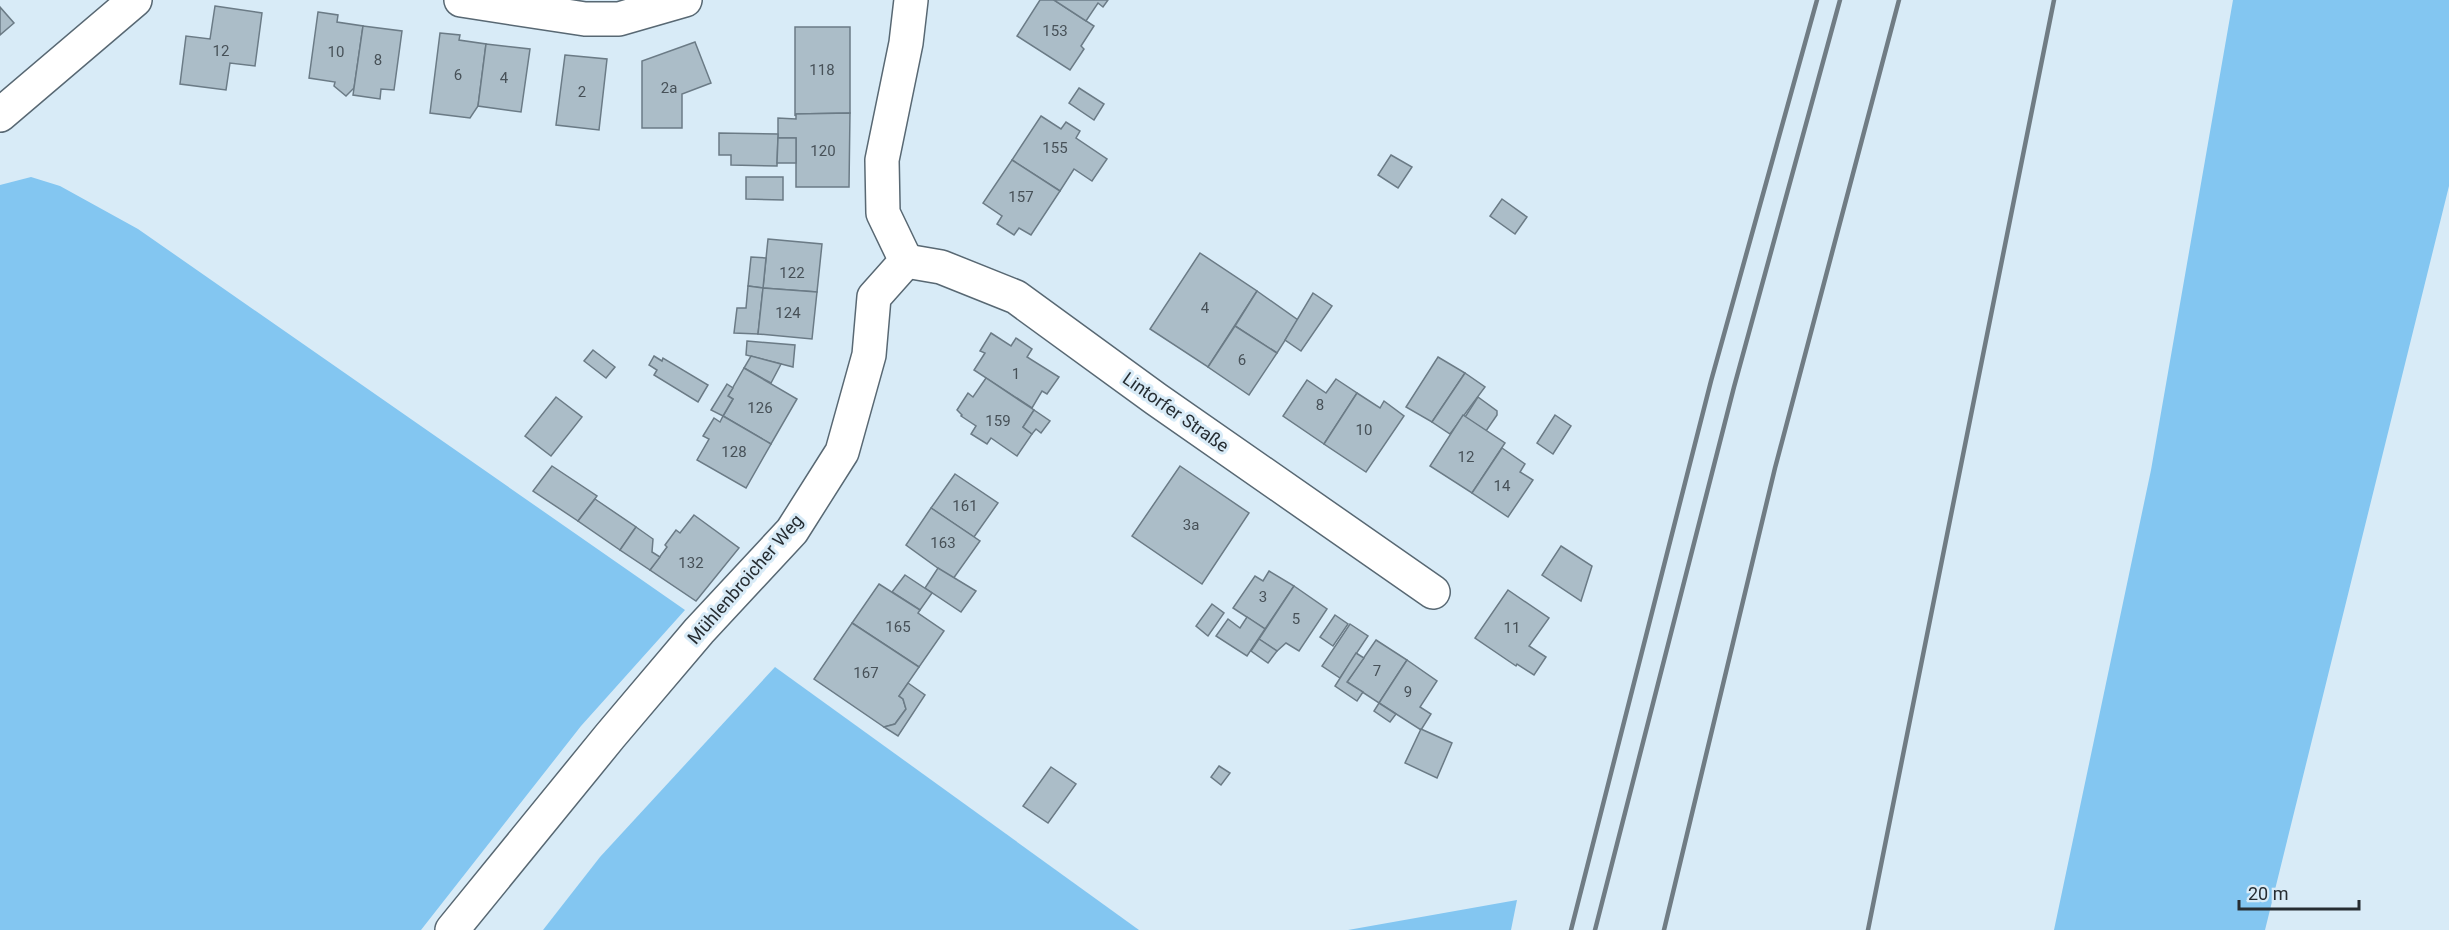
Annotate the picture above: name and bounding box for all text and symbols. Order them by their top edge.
house number: 153 [1042,22,1068,40]
house number: 12 [213,42,229,60]
house number: 10 [328,43,344,61]
house number: 8 [374,51,382,69]
house number: 118 [809,61,835,79]
house number: 6 [454,66,462,84]
house number: 4 [500,69,509,87]
house number: 2a [661,79,677,97]
house number: 2 [578,83,586,101]
house number: 155 [1042,139,1068,157]
house number: 120 [810,142,836,160]
house number: 157 [1008,188,1034,206]
house number: 122 [779,264,805,282]
house number: 4 [1201,299,1210,317]
house number: 124 [775,304,801,322]
house number: 6 [1238,351,1246,369]
house number: 1 [1012,365,1020,383]
street label: Lintorfer Straße [1119,368,1233,456]
house number: 8 [1316,396,1324,414]
house number: 126 [747,399,773,417]
house number: 159 [985,412,1011,430]
house number: 10 [1356,421,1372,439]
house number: 128 [721,443,747,461]
house number: 12 [1458,448,1474,466]
house number: 14 [1494,477,1511,495]
house number: 161 [952,497,978,515]
street label: Mühlenbroicher Weg [683,510,807,648]
house number: 3a [1183,516,1199,534]
house number: 163 [930,534,956,552]
house number: 132 [678,554,704,572]
house number: 3 [1259,588,1267,606]
house number: 5 [1292,610,1300,628]
house number: 165 [885,618,911,636]
house number: 11 [1504,619,1520,637]
house number: 7 [1373,662,1381,680]
house number: 167 [853,664,879,682]
house number: 9 [1404,683,1412,701]
scale bar [2239,873,2359,911]
text: 20 m [2248,883,2288,904]

